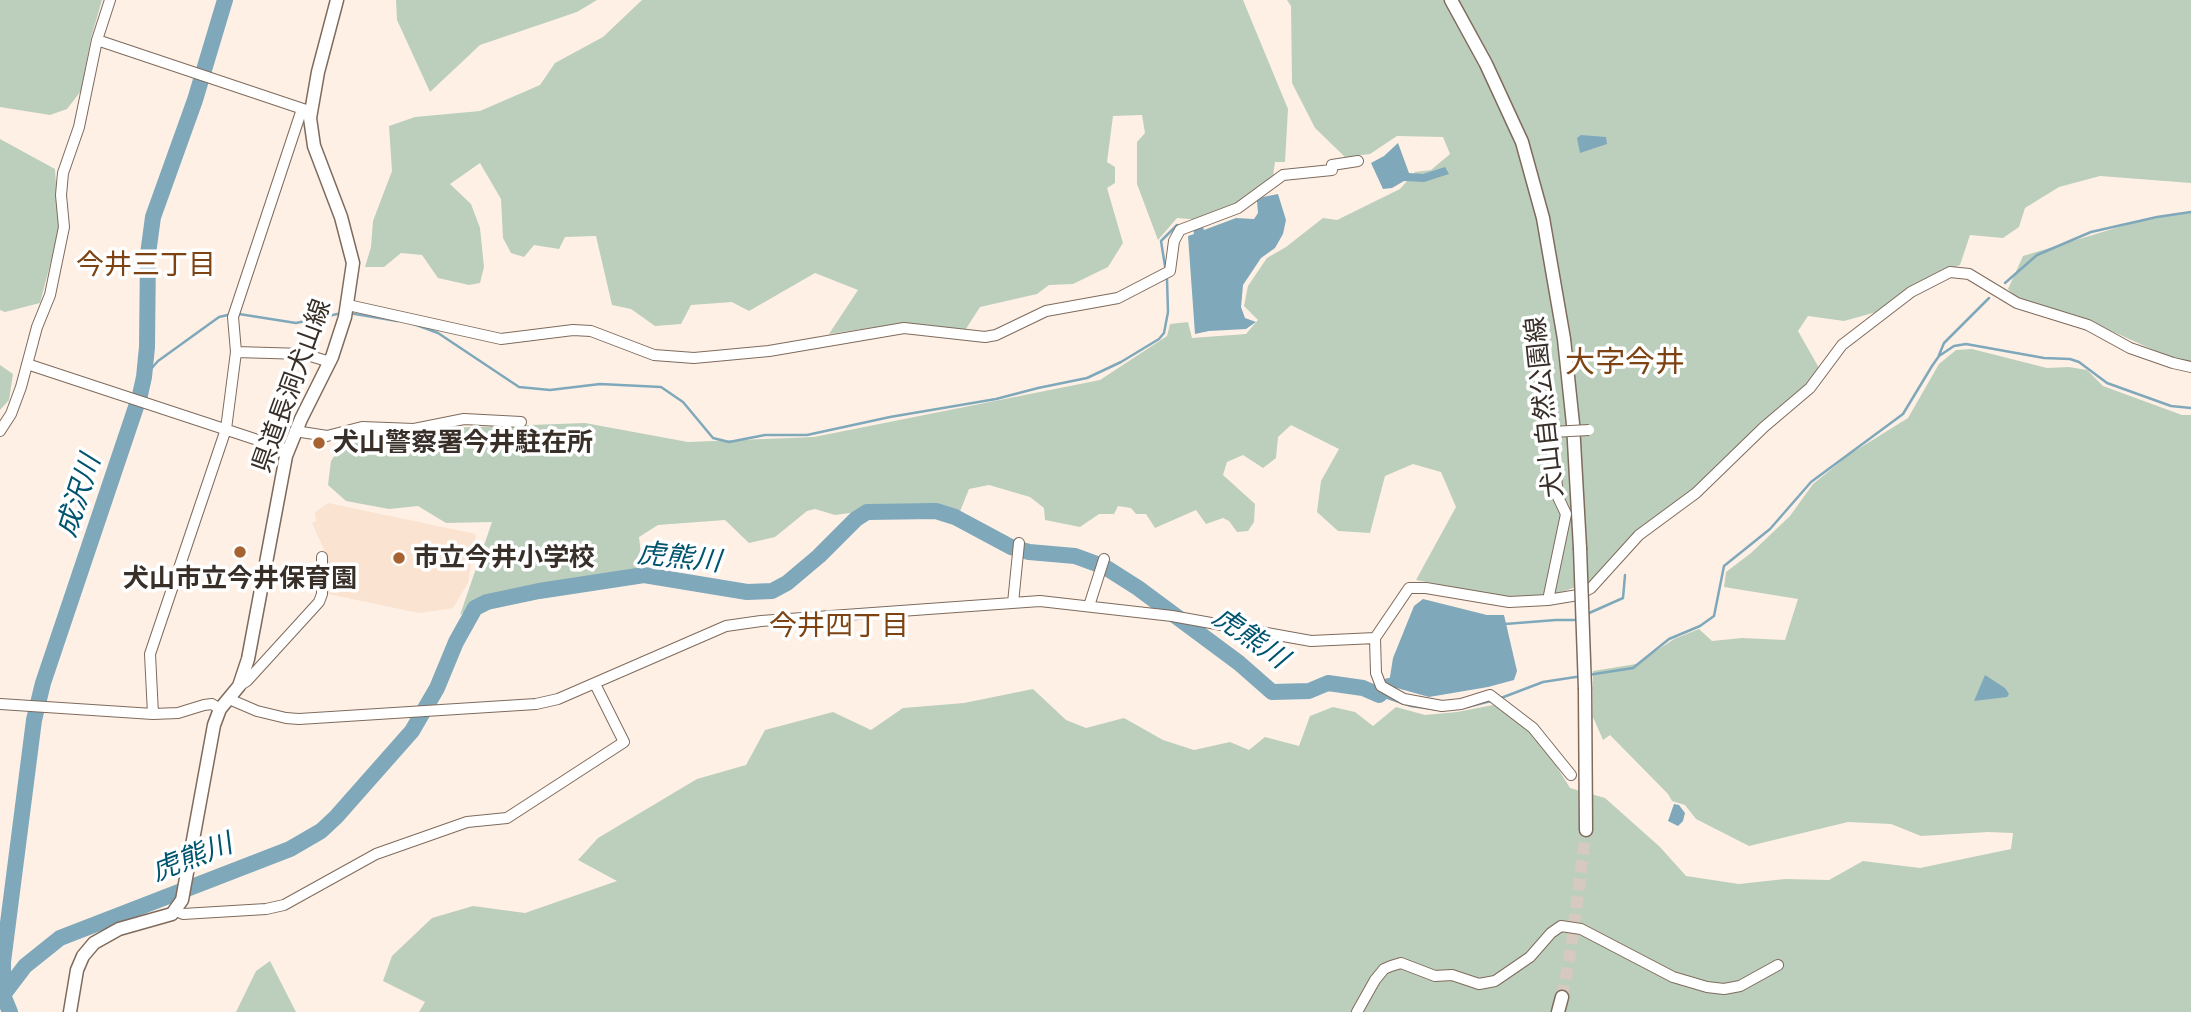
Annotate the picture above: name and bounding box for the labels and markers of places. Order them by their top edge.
place label: 犬山警察署今井駐在所 [333,427,593,459]
marker: 犬山警察署今井駐在所 [311,435,327,451]
place label: 市立今井小学校 [413,542,595,574]
marker: 犬山市立今井保育園 [232,544,248,560]
marker: 市立今井小学校 [391,550,407,566]
place label: 犬山市立今井保育園 [123,563,357,595]

